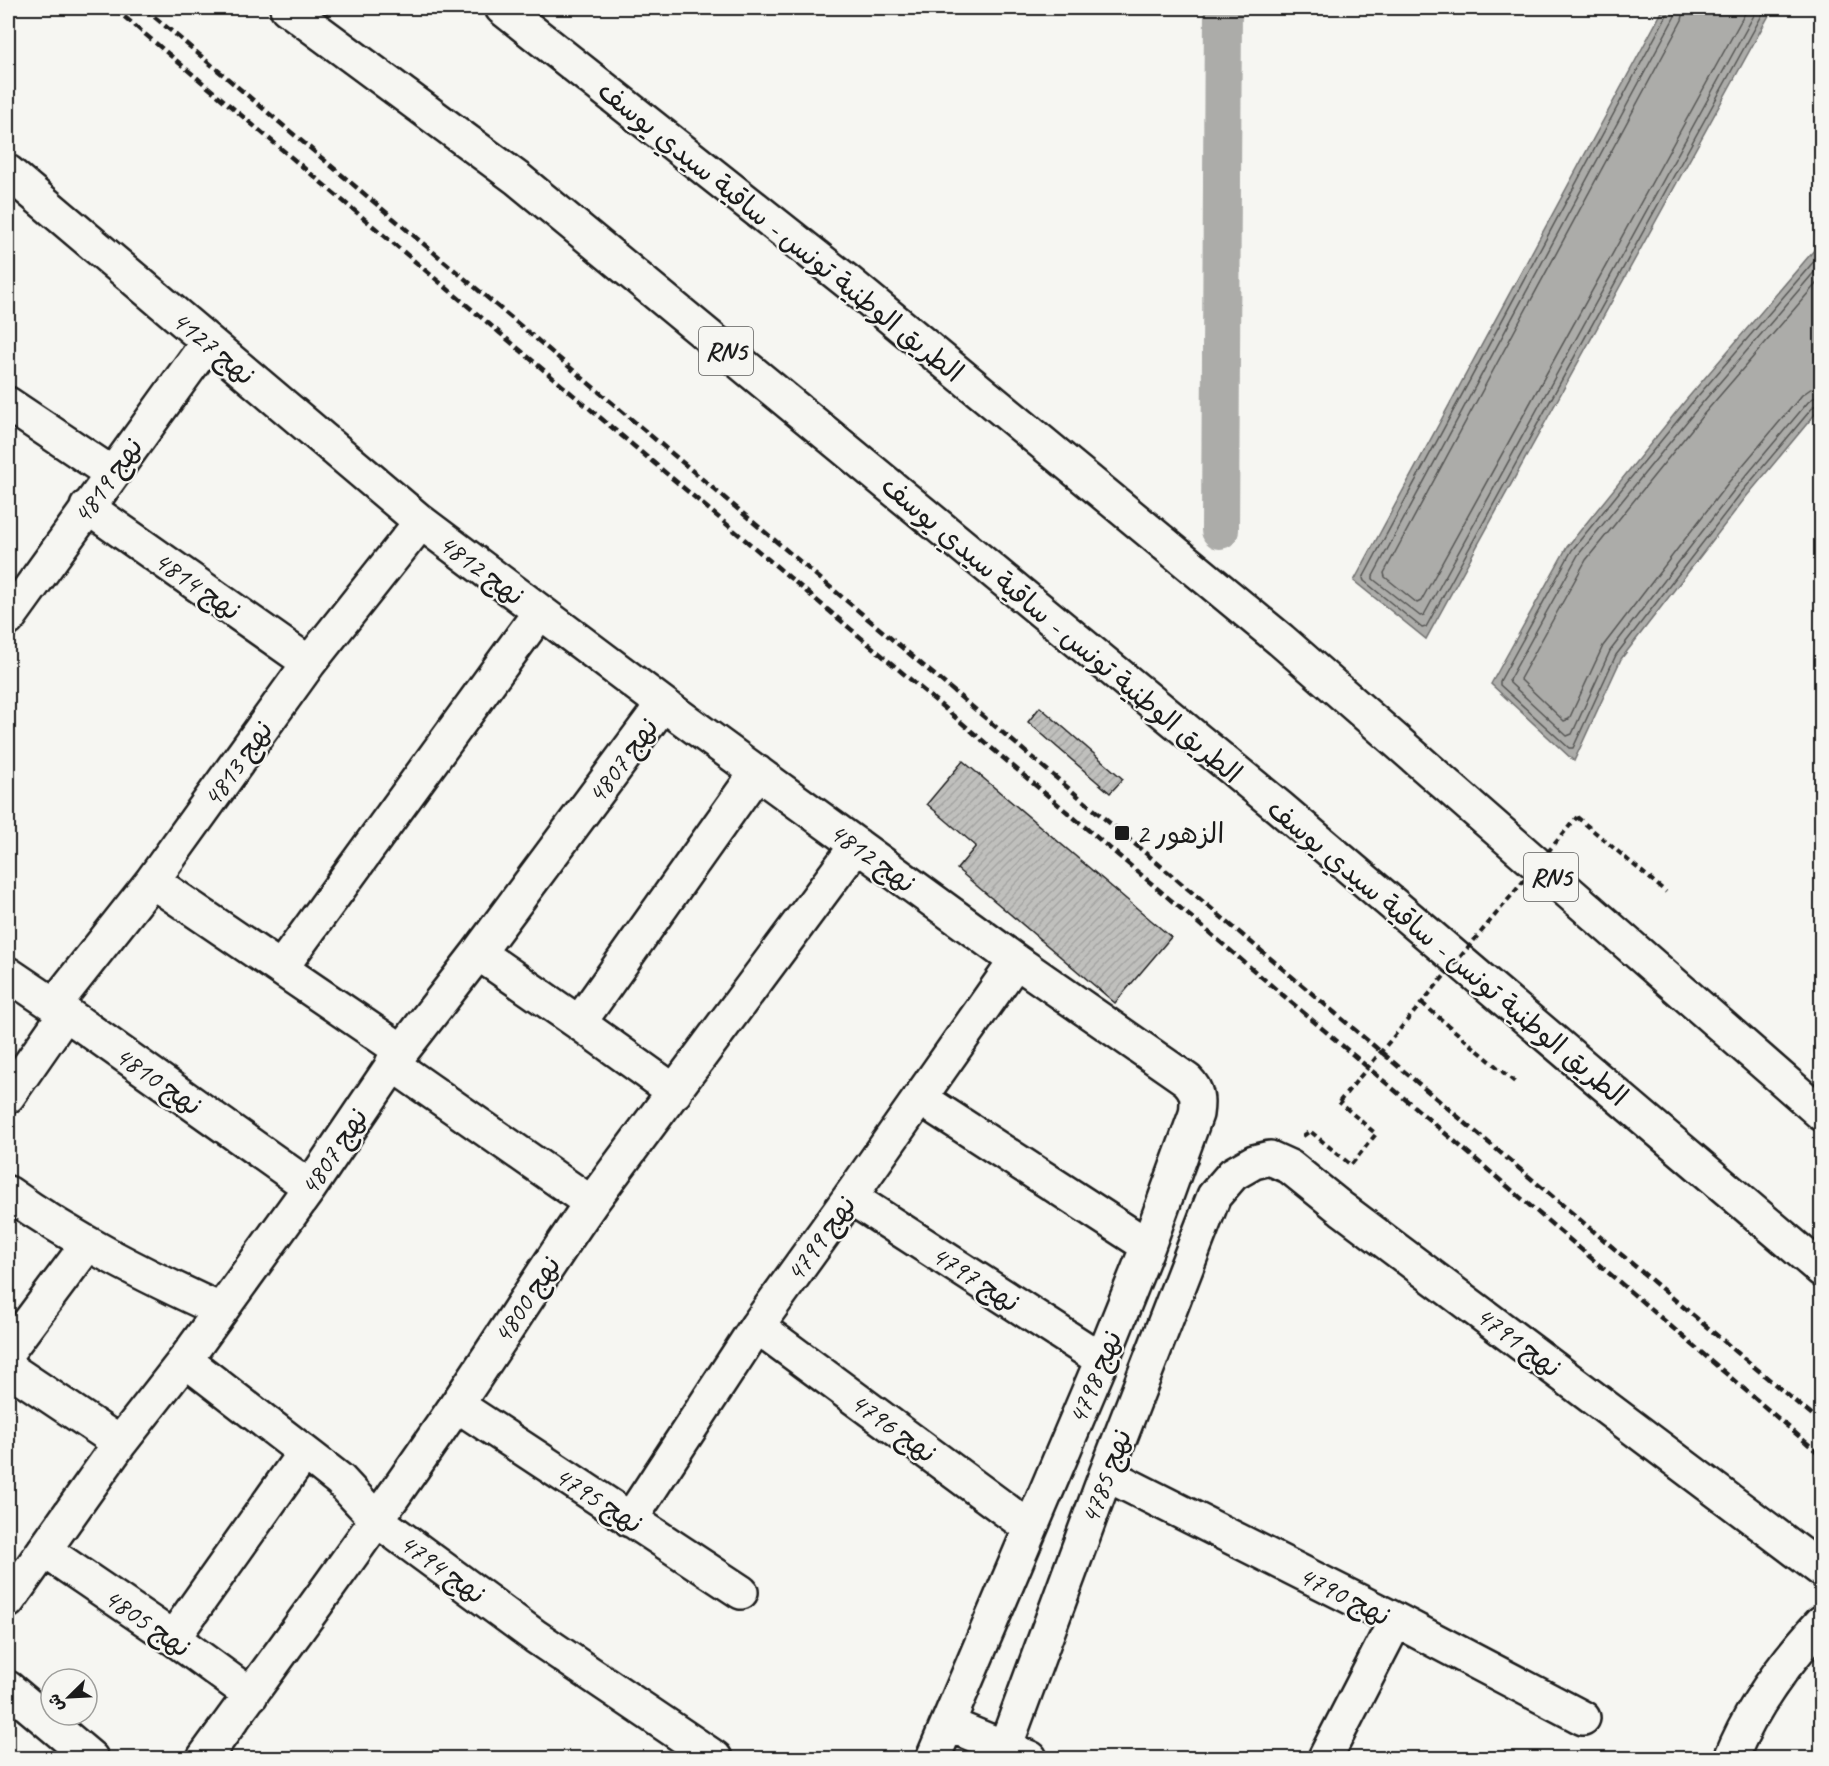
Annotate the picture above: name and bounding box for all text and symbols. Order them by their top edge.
street label: الطريق الوطنية تونس - ساقية سيدي يوسف [589,73,971,392]
street label: نهج 4127 [164,302,263,393]
road number: RN5 [699,327,753,375]
street label: نهج 4819 [64,430,151,531]
street label: الطريق الوطنية تونس - ساقية سيدي يوسف [872,468,1249,793]
street label: نهج 4812 [431,526,532,614]
street label: نهج 4814 [147,543,248,629]
street label: نهج 4807 [579,710,667,811]
street label: نهج 4813 [194,713,281,814]
street label: الطريق الوطنية تونس - ساقية سيدي يوسف [1258,791,1635,1116]
street label: نهج 4812 [822,814,923,901]
place label: الزهور 2 [1136,816,1224,851]
marker: الزهور 2 [1113,824,1131,842]
road number: RN5 [1524,853,1578,901]
street label: نهج 4810 [108,1038,209,1124]
street label: نهج 4807 [291,1101,376,1203]
street label: نهج 4799 [777,1188,864,1289]
street label: نهج 4797 [924,1237,1027,1321]
street label: نهج 4800 [484,1249,569,1351]
street label: نهج 4791 [1468,1298,1569,1386]
street label: نهج 4798 [1059,1325,1131,1430]
street label: نهج 4796 [843,1384,944,1471]
street label: نهج 4785 [1071,1424,1140,1529]
street label: نهج 4795 [547,1458,650,1542]
street label: نهج 4794 [392,1525,493,1612]
street label: نهج 4790 [1292,1557,1397,1634]
street label: نهج 4805 [97,1580,198,1666]
north arrow [39,1667,99,1727]
text: ش [43,1691,69,1715]

